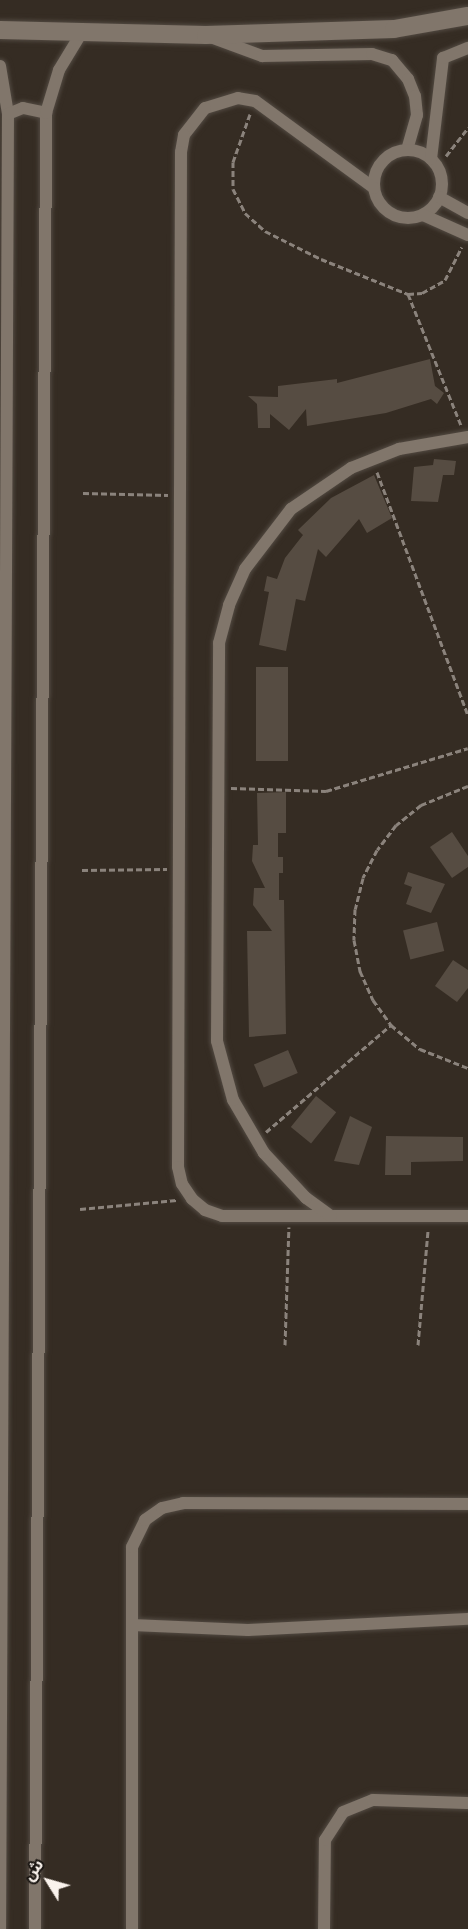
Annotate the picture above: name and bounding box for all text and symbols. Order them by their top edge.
north arrow [18,1851,78,1911]
text: ش [19,1855,48,1885]

